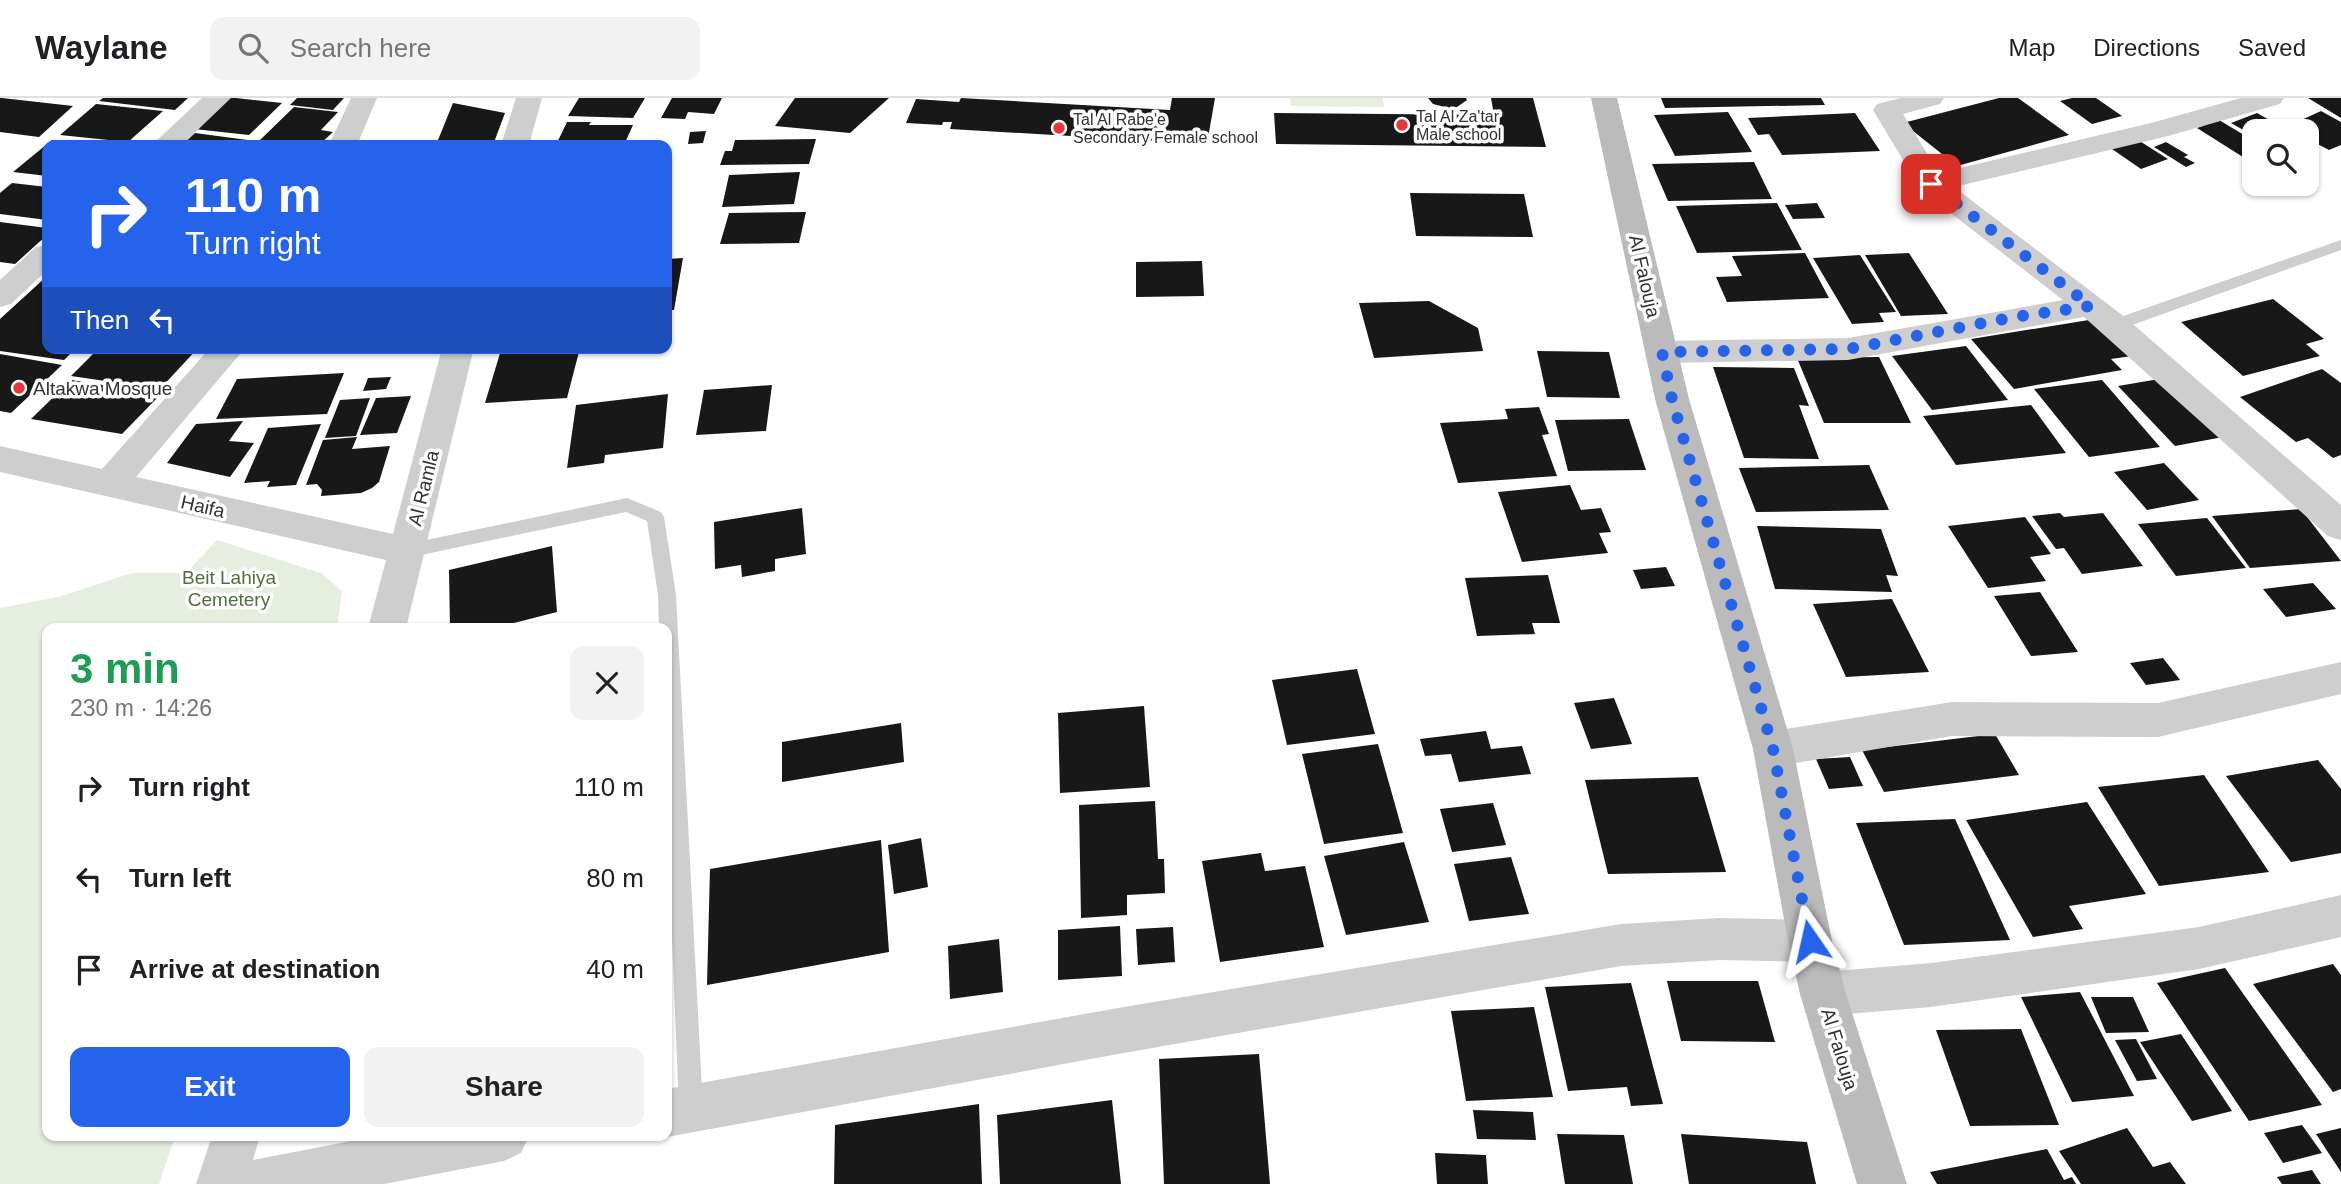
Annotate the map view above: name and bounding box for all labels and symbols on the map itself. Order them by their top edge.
place label: Tal Al Za'tar Male school [1416,108,1501,143]
place label: Tal Al Rabe'e Secondary Female school [1073,111,1258,146]
marker: Tal Al Za'tar Male school [1394,117,1410,133]
marker: Tal Al Rabe'e Secondary Female school [1051,120,1067,136]
pin [1901,154,1961,214]
street label: Al Falouja [1625,233,1664,320]
place label: Altakwa Mosque [33,378,172,399]
marker: Altakwa Mosque [11,380,27,396]
street label: Al Ramla [404,448,443,528]
street label: Haifa [179,491,227,522]
park label: Beit Lahiya Cemetery [182,567,276,610]
position arrow [1773,904,1847,978]
street label: Al Falouja [1817,1006,1862,1093]

